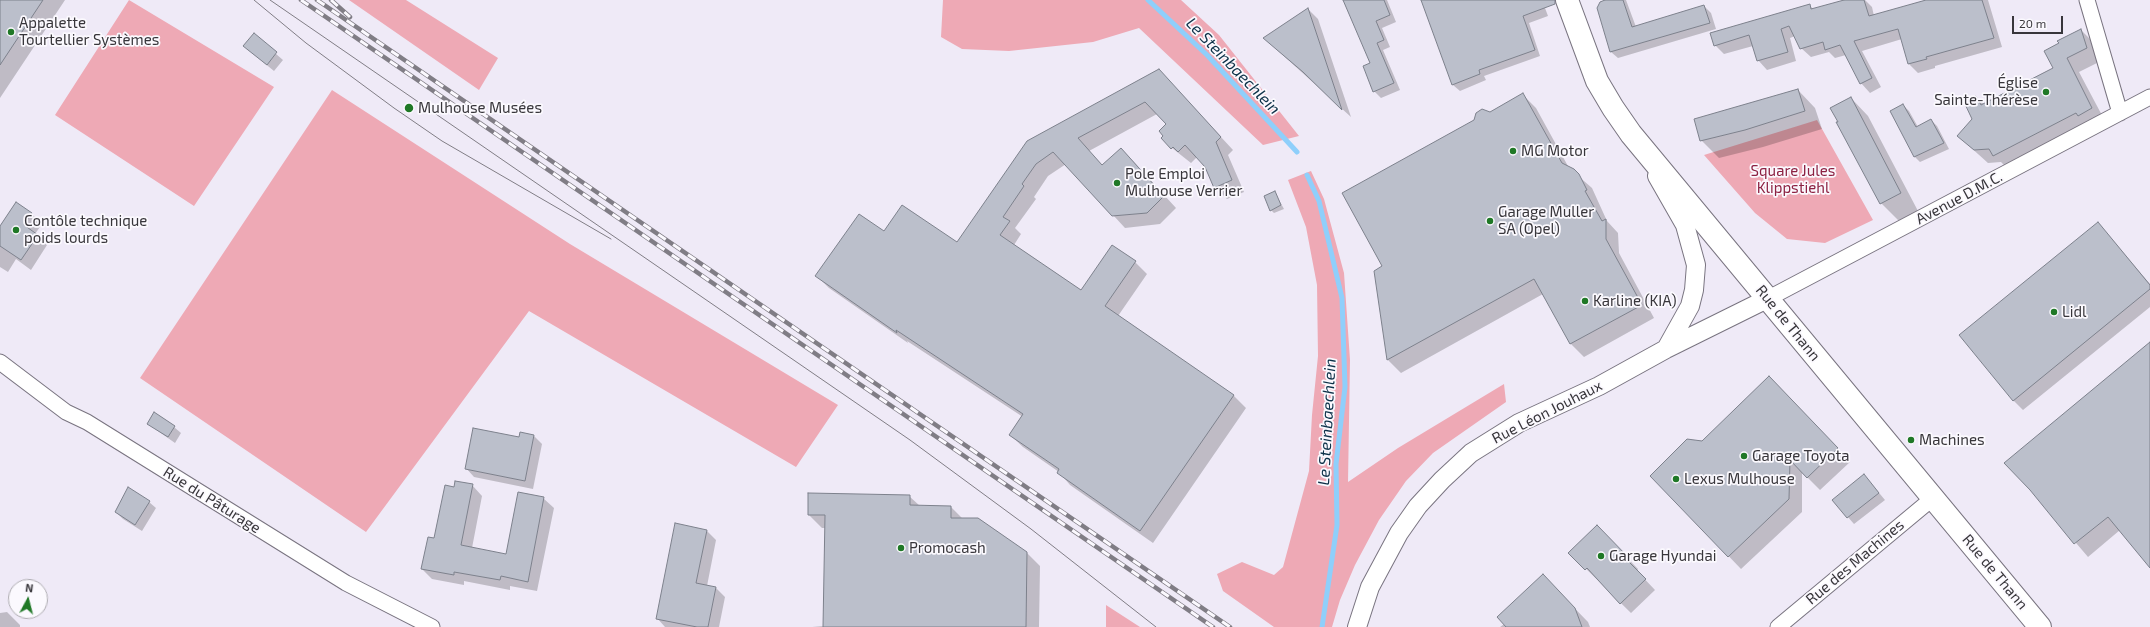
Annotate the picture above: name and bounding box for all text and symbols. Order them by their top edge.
scale bar [2014,8,2065,34]
place label: Appalette Tourtellier Systèmes [19,14,159,49]
water label: Le Steinbaechlein [1182,14,1284,118]
text: 20 m [2019,16,2046,30]
marker: Appalette Tourtellier Systèmes [6,27,16,37]
place label: Église Sainte-Thérèse [1934,74,2038,109]
marker: Église Sainte-Thérèse [2041,87,2051,97]
place label: Mulhouse Musées [418,99,542,117]
marker: Mulhouse Musées [403,102,415,114]
place label: MG Motor [1521,142,1589,160]
marker: MG Motor [1508,146,1518,156]
park label: Square Jules Klippstiehl [1751,162,1835,197]
place label: Pole Emploi Mulhouse Verrier [1125,165,1242,200]
street label: Avenue D.M.C. [1913,168,2005,228]
marker: Pole Emploi Mulhouse Verrier [1112,178,1122,188]
place label: Garage Muller SA (Opel) [1498,203,1594,238]
place label: Contôle technique poids lourds [24,212,147,247]
marker: Garage Muller SA (Opel) [1485,216,1495,226]
marker: Contôle technique poids lourds [11,225,21,235]
street label: Rue de Thann [1752,281,1824,365]
place label: Karline (KIA) [1593,292,1677,310]
marker: Karline (KIA) [1580,296,1590,306]
place label: Lidl [2062,303,2086,321]
marker: Lidl [2049,307,2059,317]
water label: Le Steinbaechlein [1314,358,1340,486]
street label: Rue Léon Jouhaux [1489,376,1605,448]
place label: Machines [1919,431,1985,449]
marker: Machines [1906,435,1916,445]
place label: Garage Toyota [1752,447,1849,465]
marker: Garage Toyota [1739,451,1749,461]
street label: Rue du Pâturage [160,463,264,537]
place label: Lexus Mulhouse [1684,470,1795,488]
marker: Lexus Mulhouse [1671,474,1681,484]
street label: Rue des Machines [1802,516,1908,608]
street label: Rue de Thann [1958,531,2032,613]
place label: Promocash [909,539,986,557]
marker: Promocash [896,543,906,553]
place label: Garage Hyundai [1609,547,1716,565]
marker: Garage Hyundai [1596,551,1606,561]
north arrow [8,579,48,619]
text: N [25,581,34,595]

